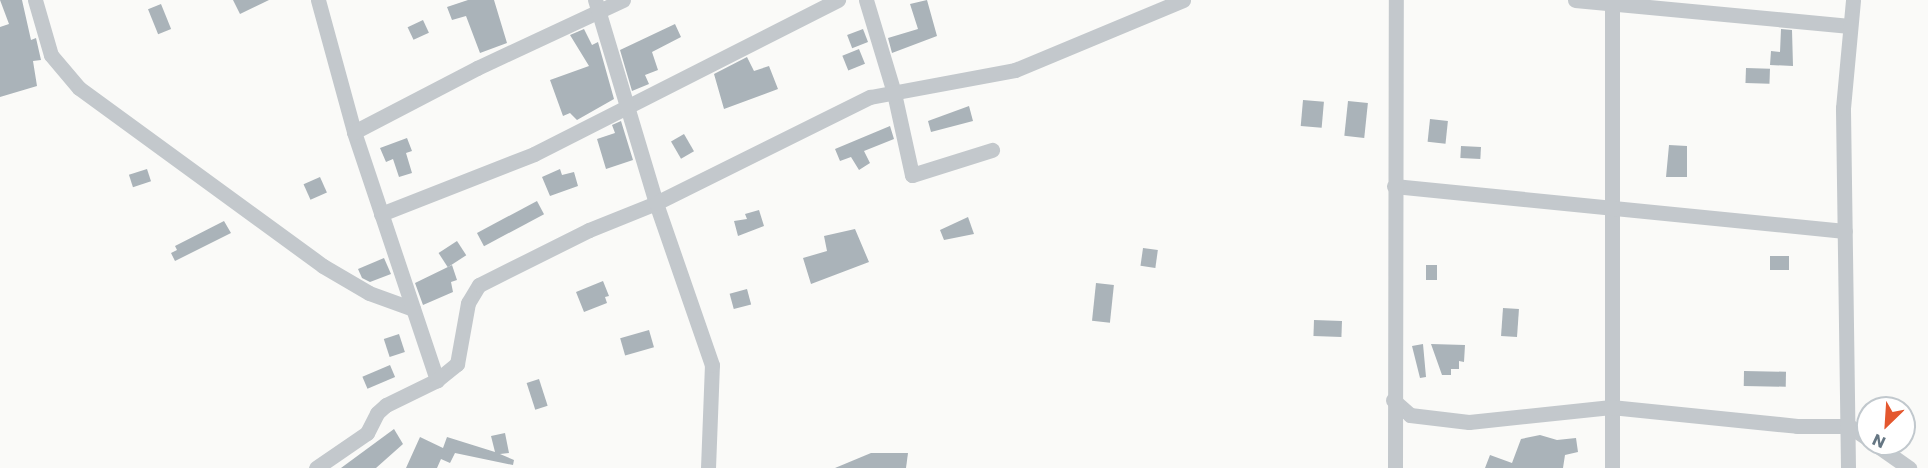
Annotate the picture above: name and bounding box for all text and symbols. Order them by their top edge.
north arrow [1856,396,1916,456]
text: N [1869,428,1889,454]

